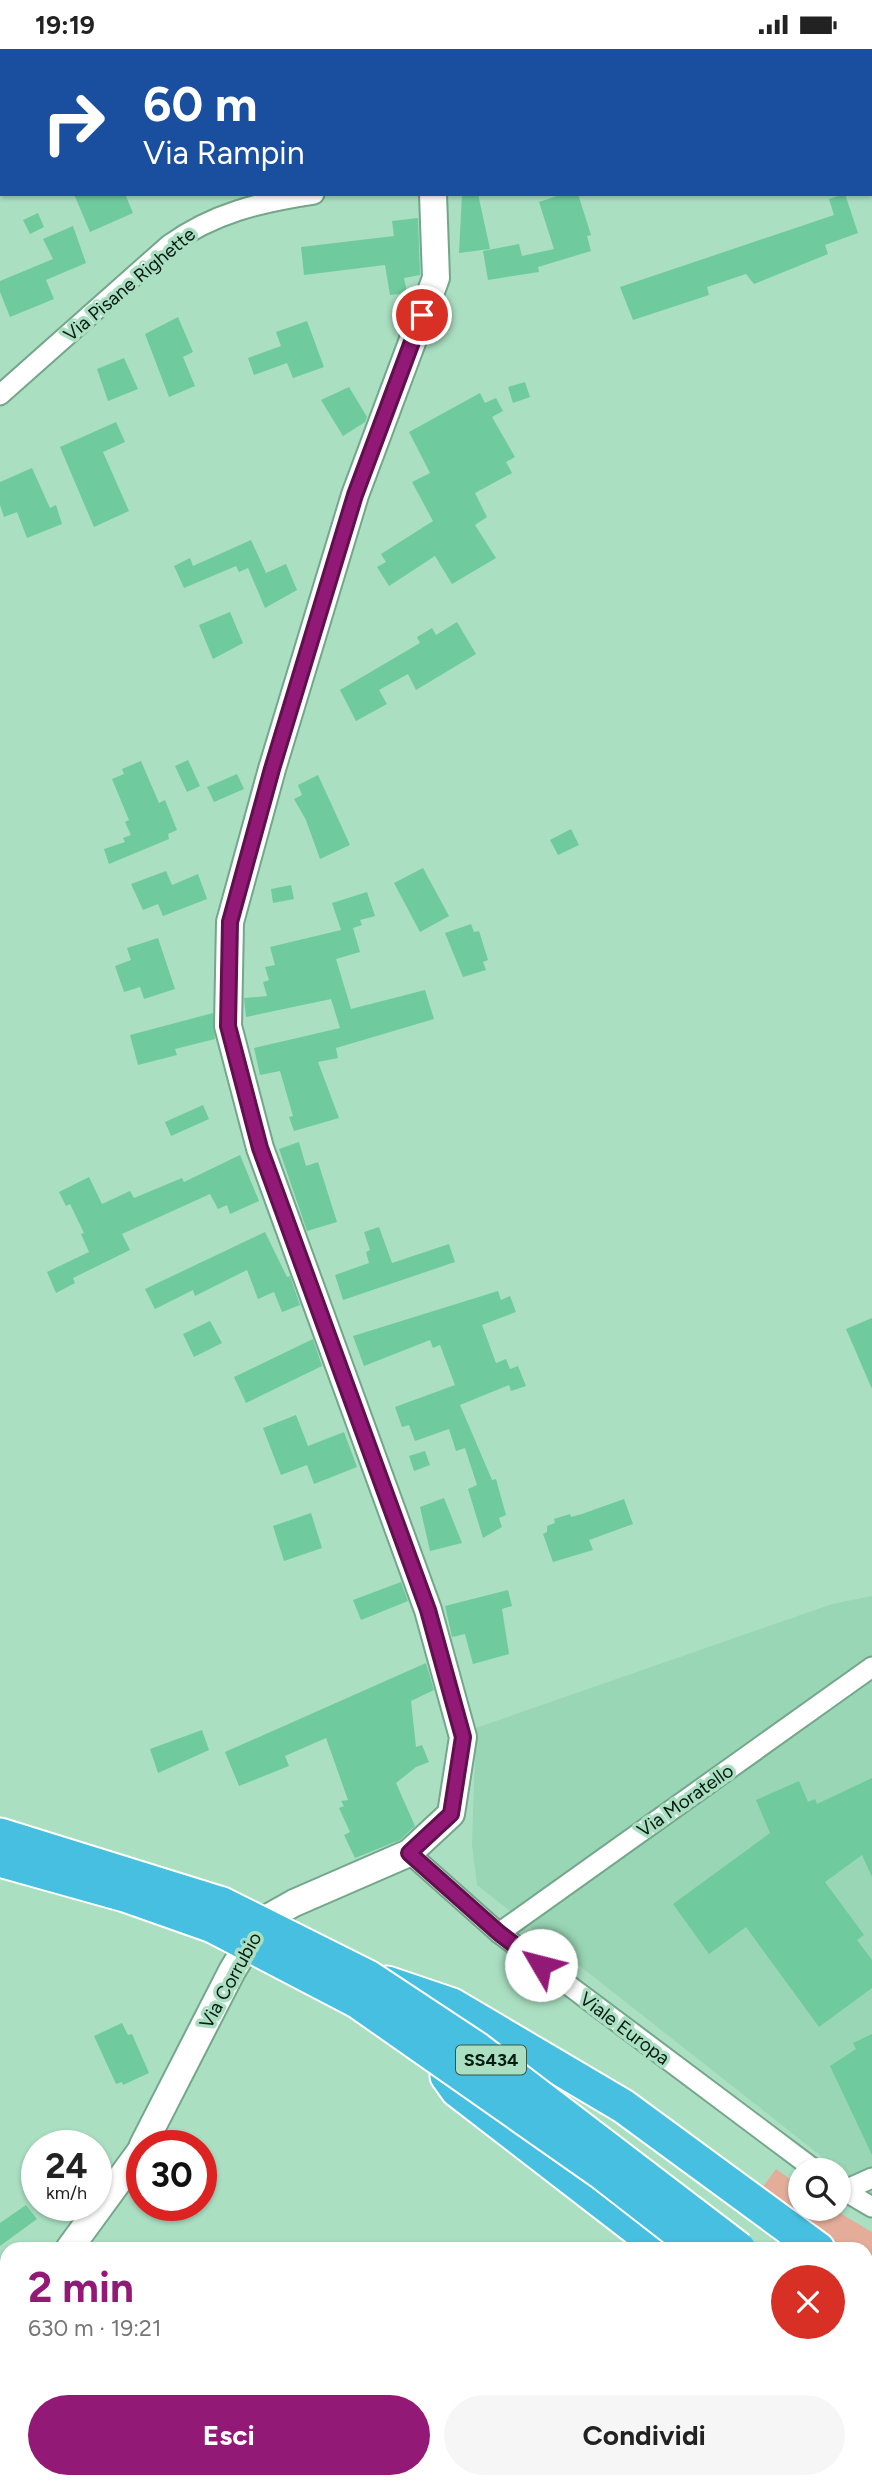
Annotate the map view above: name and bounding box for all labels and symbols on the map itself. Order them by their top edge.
street label: Via Pisane Righette [59,223,200,346]
pin [392,285,452,345]
street label: Via Moratello [633,1759,738,1842]
street label: Via Corrubio [195,1928,266,2032]
position arrow [504,1928,578,2002]
street label: Viale Europa [575,1987,674,2070]
road number: SS434 [456,2045,526,2074]
speed limit sign: 30 [126,2130,217,2221]

